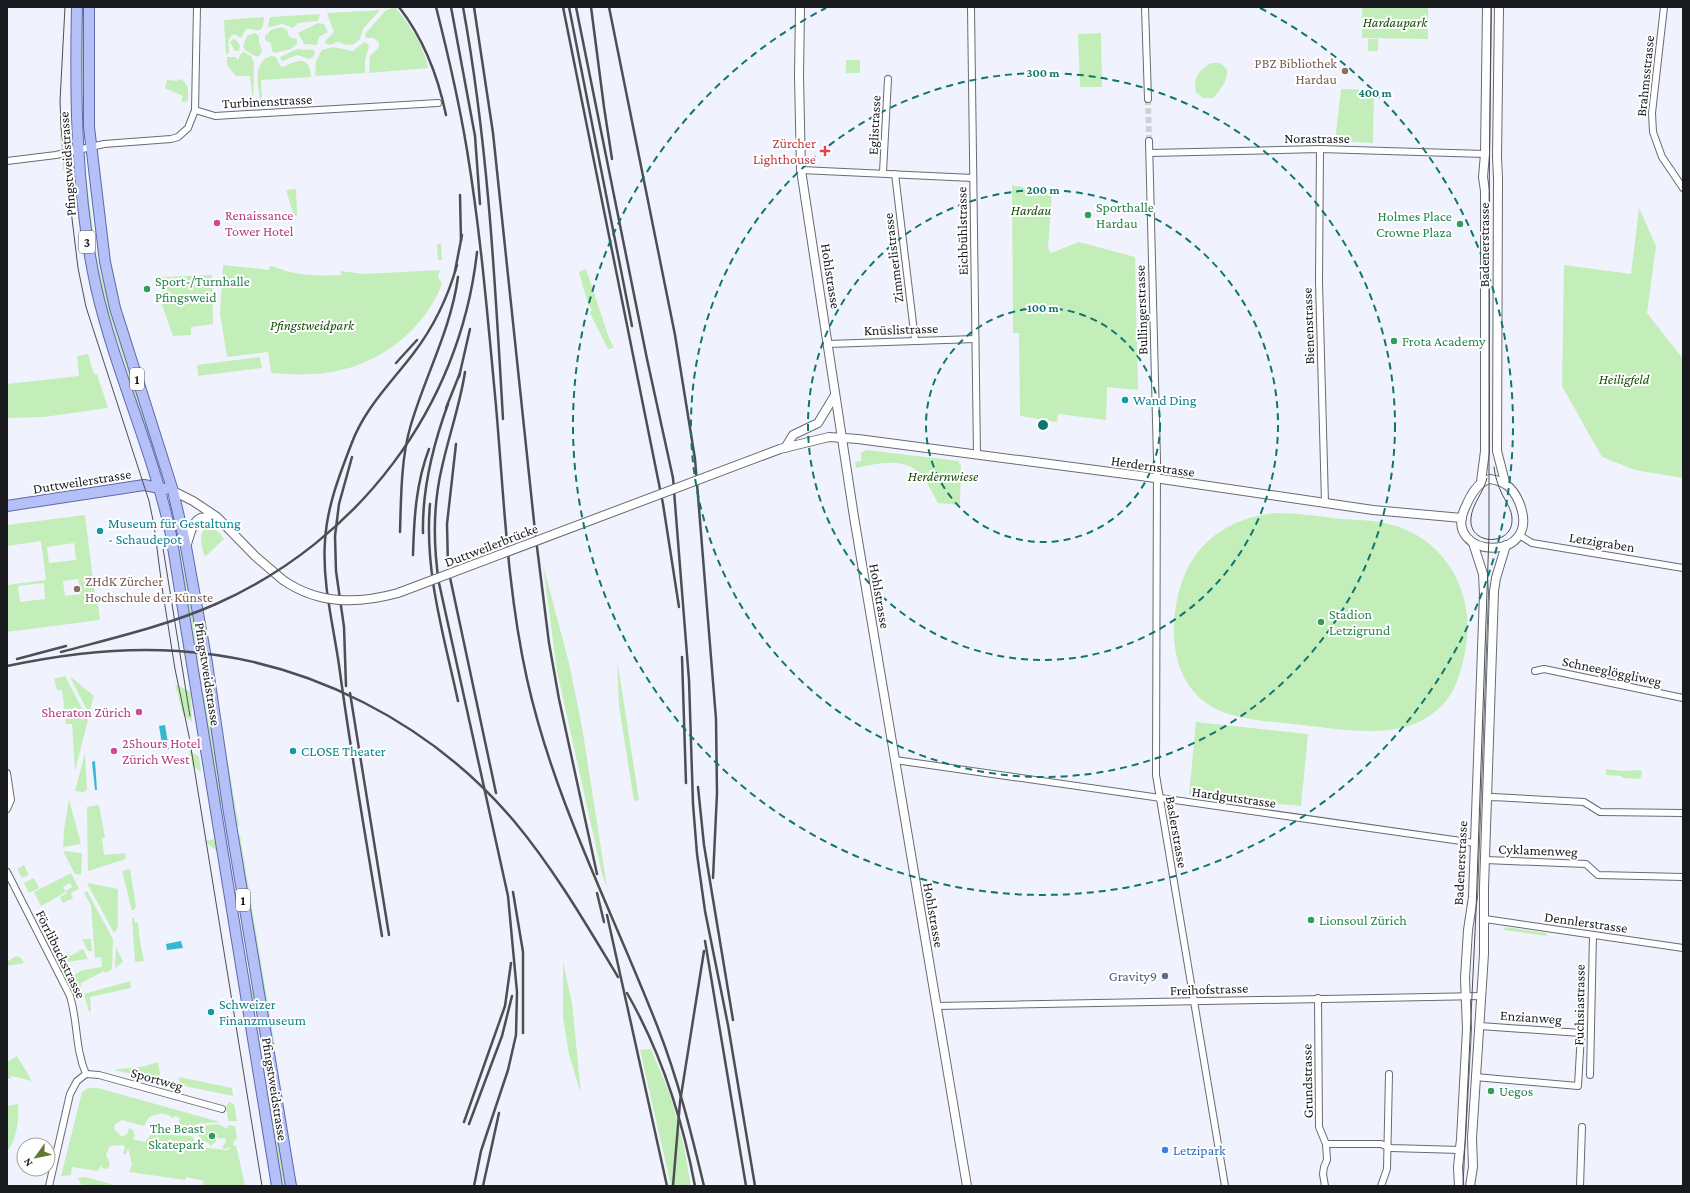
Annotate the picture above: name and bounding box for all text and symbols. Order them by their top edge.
park label: Hardaupark [1363,14,1428,30]
street label: Brahmsstrasse [1633,35,1657,117]
place label: PBZ Bibliothek Hardau [1255,55,1338,87]
text: 300 m [1027,66,1060,80]
marker: PBZ Bibliothek Hardau [1340,66,1350,76]
text: 400 m [1358,86,1393,100]
street label: Turbinenstrasse [221,91,313,111]
street label: Eglistrasse [864,95,884,155]
street label: Pfingstweidstrasse [55,111,79,217]
street label: Norastrasse [1284,130,1350,146]
place label: Zürcher Lighthouse [753,135,816,167]
marker: Zürcher Lighthouse [819,145,831,157]
text: 200 m [1026,183,1060,197]
street label: Eichbühlstrasse [953,186,971,276]
place label: Sporthalle Hardau [1096,199,1154,231]
park label: Hardau [1011,202,1051,218]
street label: Badenerstrasse [1476,203,1492,287]
place label: Renaissance Tower Hotel [225,207,294,239]
place label: Holmes Place Crowne Plaza [1376,208,1453,240]
marker: Sporthalle Hardau [1083,210,1093,220]
street label: Zimmerlistrasse [880,212,906,304]
marker: Renaissance Tower Hotel [212,218,222,228]
marker: Holmes Place Crowne Plaza [1455,219,1465,229]
road number: 3 [79,231,95,253]
street label: Hohlstrasse [818,242,844,310]
street label: Bullingerstrasse [1131,265,1151,355]
place label: Sport-/Turnhalle Pfingsweid [155,273,250,305]
marker: Sport-/Turnhalle Pfingsweid [142,284,152,294]
street label: Bienenstrasse [1299,287,1317,365]
text: 100 m [1027,301,1060,315]
park label: Pfingstweidpark [270,317,355,333]
street label: Knüslistrasse [864,320,938,338]
place label: Frota Academy [1402,333,1486,349]
marker: Frota Academy [1389,336,1399,346]
road number: 1 [130,368,144,390]
park label: Heiligfeld [1599,371,1650,387]
place label: Wand Ding [1133,392,1197,408]
marker: Wand Ding [1120,395,1130,405]
centre of rings [1036,418,1050,432]
street label: Herdernstrasse [1110,452,1196,480]
street label: Duttweilerstrasse [32,465,132,497]
park label: Herdernwiese [908,468,979,484]
place label: Museum für Gestaltung - Schaudepot [108,515,241,547]
street label: Duttweilerbrücke [442,520,540,570]
marker: Museum für Gestaltung - Schaudepot [95,526,105,536]
street label: Letzigraben [1568,529,1636,555]
street label: Hohlstrasse [866,562,894,630]
place label: ZHdK Zürcher Hochschule der Künste [85,573,213,605]
marker: ZHdK Zürcher Hochschule der Künste [72,584,82,594]
place label: Stadion Letzigrund [1329,606,1391,638]
marker: Stadion Letzigrund [1316,617,1326,627]
street label: Pfingstweidstrasse [192,621,224,727]
street label: Schneeglöggliweg [1561,653,1663,689]
place label: Sheraton Zürich [41,704,131,720]
marker: Sheraton Zürich [134,707,144,717]
place label: 25hours Hotel Zürich West [122,735,201,767]
place label: CLOSE Theater [301,743,386,759]
marker: 25hours Hotel Zürich West [109,746,119,756]
marker: CLOSE Theater [288,746,298,756]
street label: Hardgutstrasse [1191,783,1277,811]
street label: Baslerstrasse [1163,795,1191,869]
street label: Badenerstrasse [1450,820,1470,906]
street label: Cyklamenweg [1498,841,1578,859]
street label: Hohlstrasse [920,881,948,949]
road number: 1 [236,889,250,911]
street label: Förrlibuckstrasse [33,907,89,1001]
street label: Dennlerstrasse [1543,908,1629,936]
place label: Lionsoul Zürich [1319,912,1407,928]
marker: Lionsoul Zürich [1306,915,1316,925]
street label: Fuchsiastrasse [1570,964,1588,1046]
place label: Gravity9 [1109,968,1157,984]
marker: Gravity9 [1160,971,1170,981]
street label: Freihofstrasse [1170,980,1248,998]
place label: Schweizer Finanzmuseum [219,996,306,1028]
marker: Schweizer Finanzmuseum [206,1007,216,1017]
street label: Enzianweg [1500,1007,1563,1027]
street label: Pfingstweidstrasse [259,1036,291,1142]
street label: Grundstrasse [1298,1044,1316,1118]
street label: Sportweg [129,1064,185,1094]
place label: Uegos [1499,1083,1533,1099]
marker: Uegos [1486,1086,1496,1096]
place label: The Beast Skatepark [148,1120,204,1152]
marker: The Beast Skatepark [207,1131,217,1141]
north arrow [16,1137,56,1177]
place label: Letzipark [1173,1142,1226,1158]
marker: Letzipark [1160,1145,1170,1155]
text: N [20,1156,35,1169]

